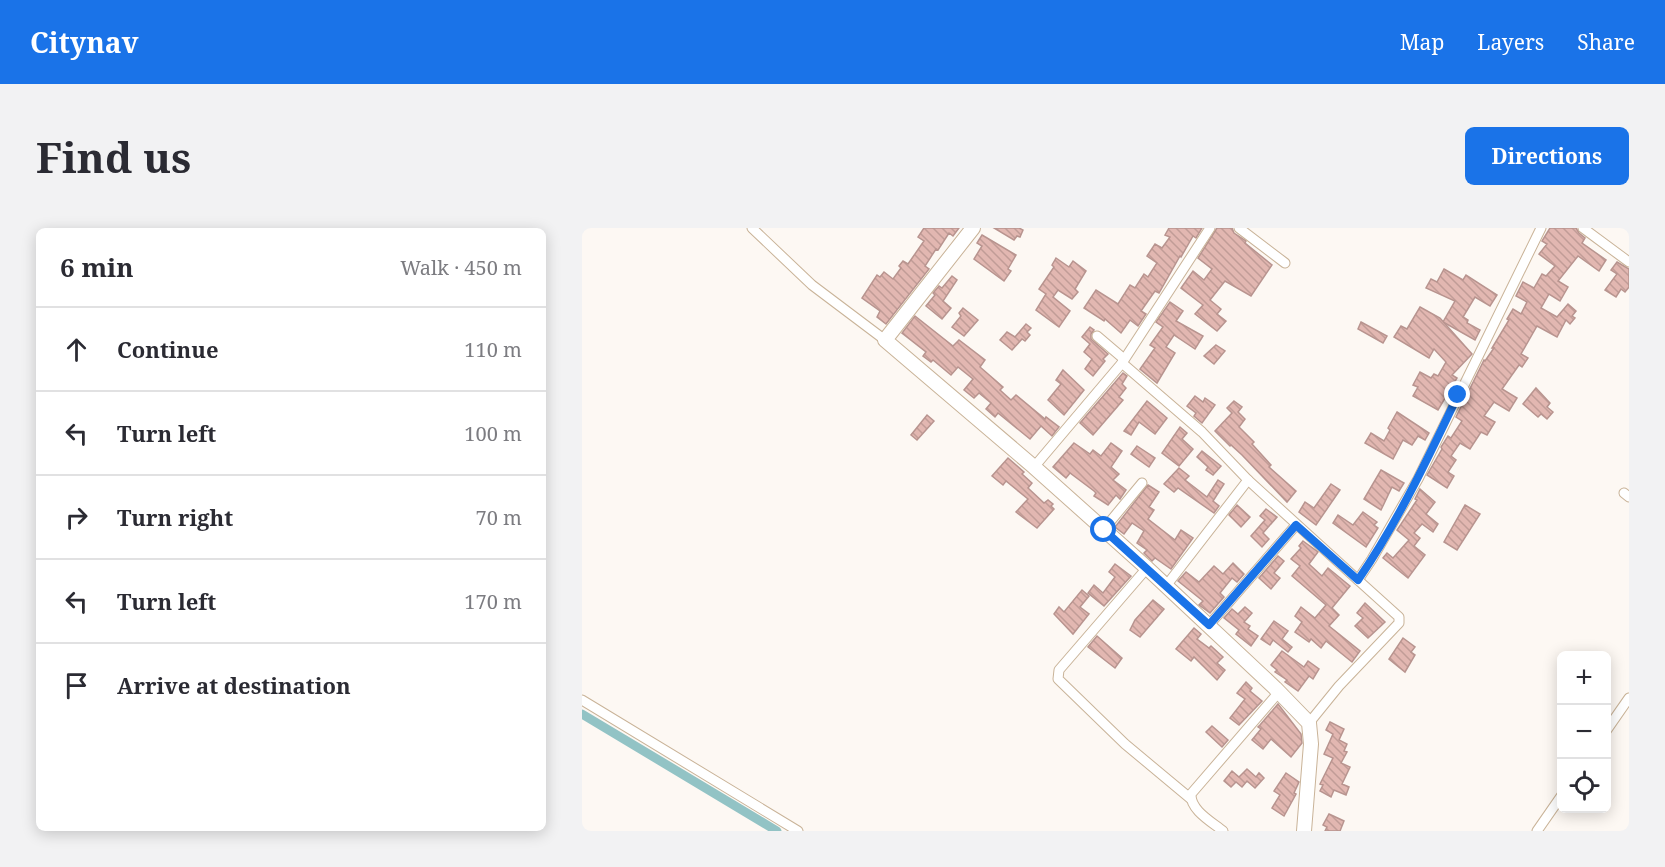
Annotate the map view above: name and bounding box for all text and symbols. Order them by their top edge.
text: Citynav [30,23,139,61]
text: Map [1400,28,1444,56]
text: Layers [1477,28,1544,56]
text: Share [1577,28,1635,56]
button: Directions [1465,127,1629,185]
text: Find us [36,128,191,185]
text: 6 min [60,249,134,285]
text: Walk · 450 m [400,254,522,281]
icon: ahead [60,333,93,366]
text: Continue [117,334,219,364]
text: 110 m [464,336,522,363]
route end [1444,381,1470,407]
icon: left [60,417,93,450]
text: Turn left [117,418,216,448]
text: 100 m [464,420,522,447]
icon: right [60,501,93,534]
text: Turn right [117,502,233,532]
text: 70 m [476,504,522,531]
route start [1090,516,1116,542]
icon: left [60,585,93,618]
text: Turn left [117,586,216,616]
text: 170 m [464,588,522,615]
map controls [1557,651,1611,813]
button: + [1557,651,1611,705]
icon: arrive [60,669,93,702]
text: Arrive at destination [117,670,351,700]
button: − [1557,705,1611,759]
button: locate [1557,759,1611,813]

